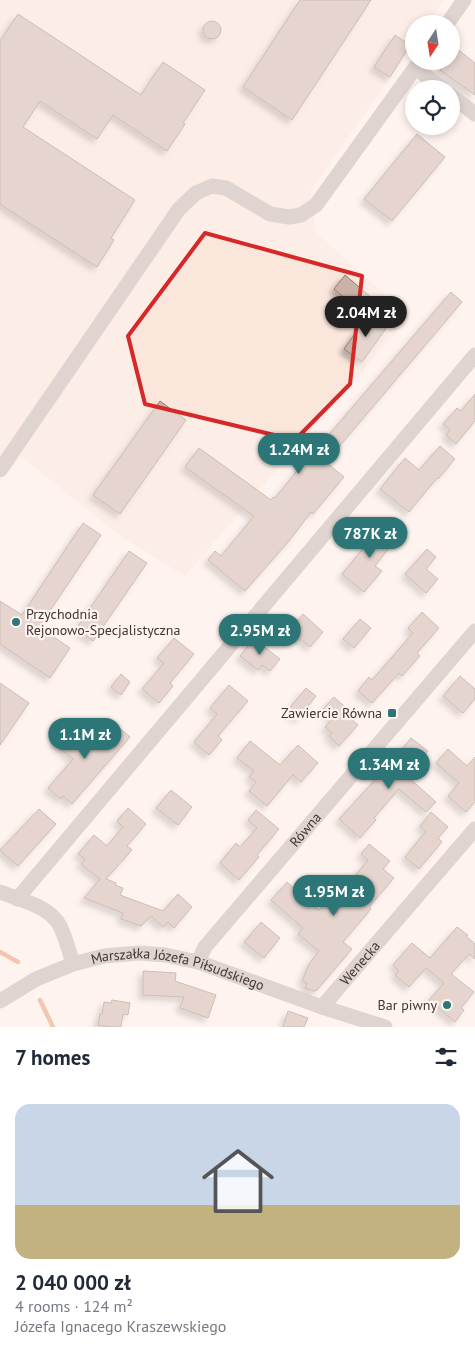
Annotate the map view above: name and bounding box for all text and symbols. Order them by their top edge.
north arrow [405,15,460,70]
map controls [405,15,460,135]
button: locate [405,80,460,135]
pin: 2.04M zł [314,296,418,338]
text: 2.04M zł [336,302,396,322]
pin: 1.24M zł [247,432,351,475]
text: 1.24M zł [269,439,329,459]
pin: 787K zł [324,516,416,559]
text: 787K zł [343,523,397,543]
place label: Przychodnia Rejonowo-Specjalistyczna [26,605,181,639]
pin: 2.95M zł [208,614,312,656]
marker: Przychodnia Rejonowo-Specjalistyczna [10,616,22,628]
text: 2.95M zł [230,620,290,640]
place label: Zawiercie Równa [281,704,382,722]
marker: Zawiercie Równa [386,707,398,719]
pin: 1.1M zł [39,718,131,760]
text: 1.1M zł [59,724,111,744]
pin: 1.34M zł [337,748,441,790]
text: 1.34M zł [359,754,419,774]
street label: Równa [286,809,325,851]
pin: 1.95M zł [282,874,386,917]
text: 1.95M zł [304,881,364,901]
street label: Wenecka [336,937,384,989]
street label: Marszałka Józefa Piłsudskiego [89,944,267,994]
place label: Bar piwny [378,996,437,1014]
marker: Bar piwny [441,999,453,1011]
icon: filters [432,1043,460,1071]
text: 7 homes [15,1044,90,1071]
icon: home [193,1136,283,1226]
text: 2 040 000 zł [15,1269,131,1296]
text: 4 rooms · 124 m² [15,1296,133,1316]
text: Józefa Ignacego Kraszewskiego [15,1316,226,1336]

